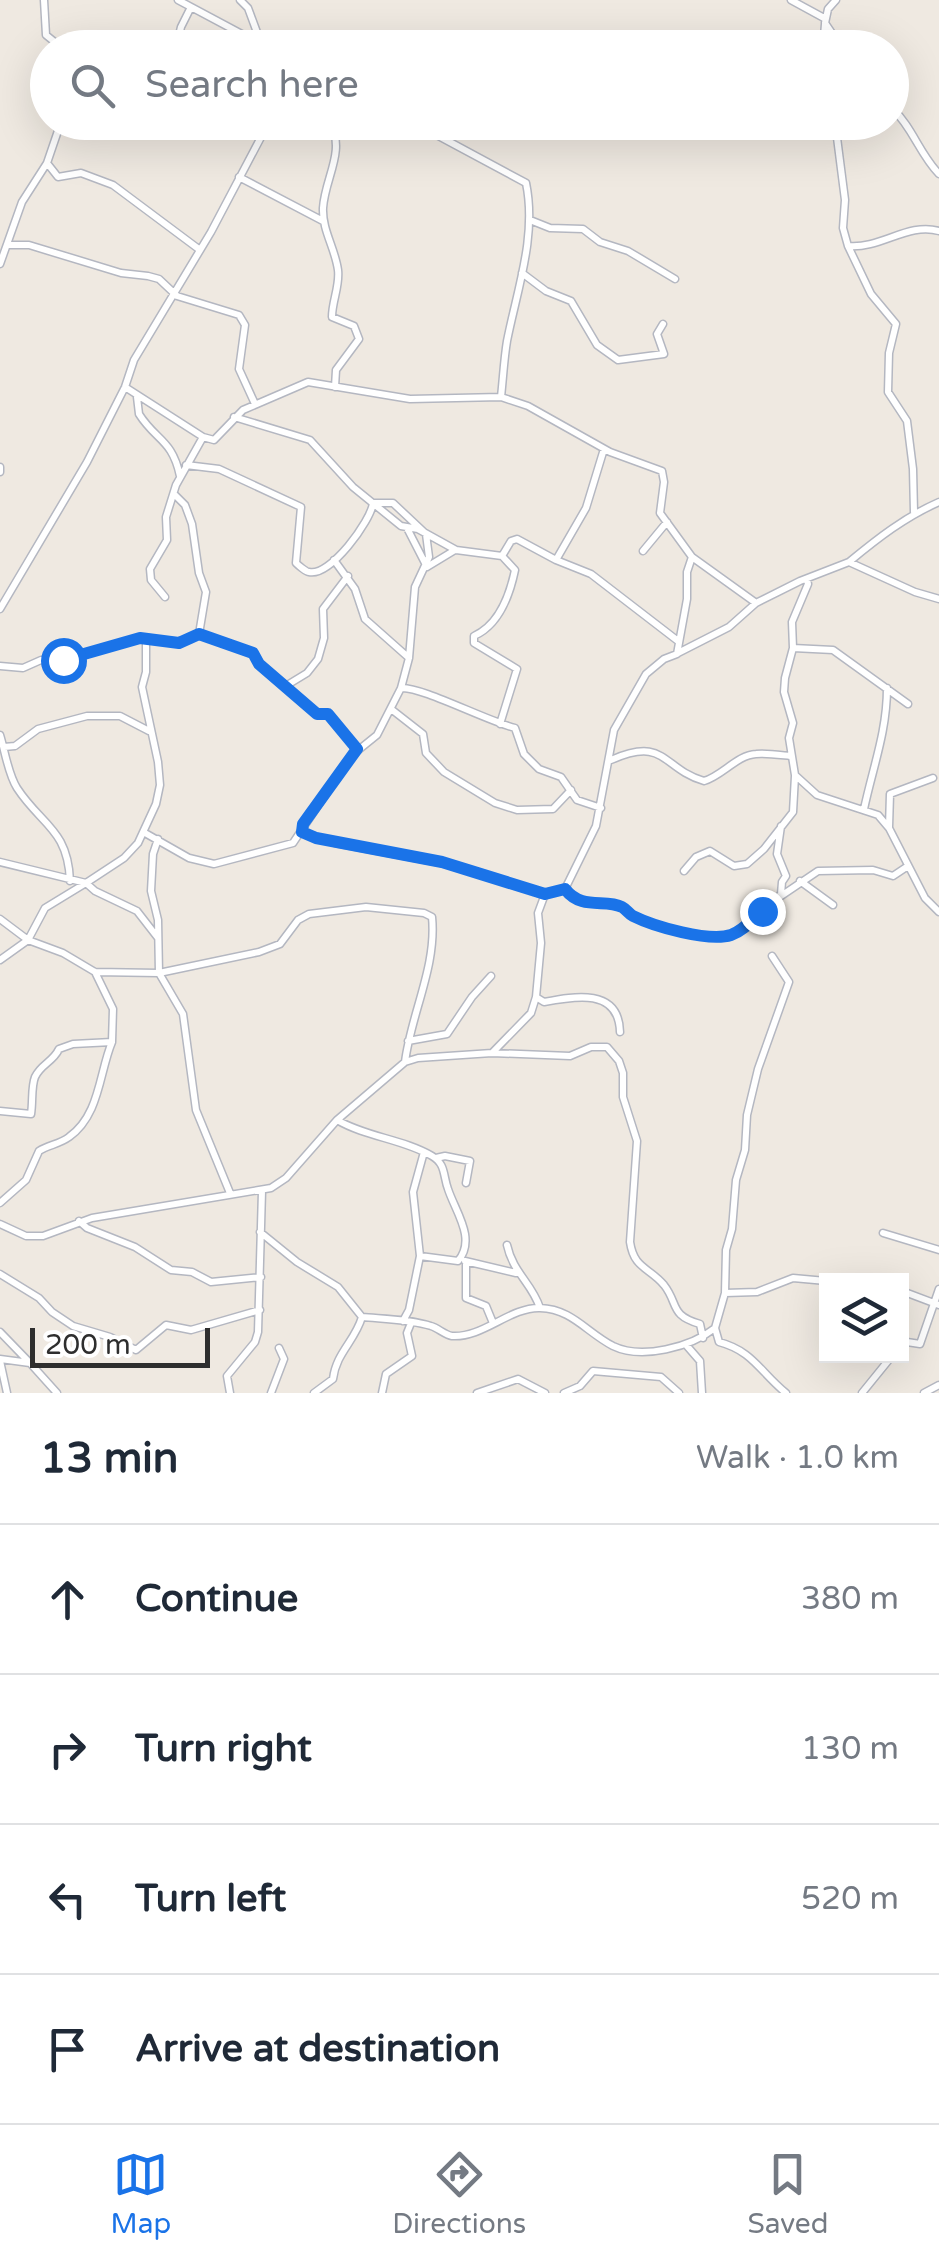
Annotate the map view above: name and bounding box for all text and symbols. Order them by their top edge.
search box [30,30,909,140]
icon: search [65,58,120,113]
text: Search here [145,62,359,108]
route start [41,638,87,684]
route end [740,889,786,935]
map controls [819,1273,909,1363]
button: layers [819,1273,909,1363]
scale bar [30,1323,210,1368]
text: 200 m [45,1328,131,1362]
text: 13 min [40,1433,178,1484]
text: Walk · 1.0 km [696,1439,899,1477]
icon: ahead [40,1572,95,1627]
text: Continue [135,1576,298,1622]
text: 380 m [801,1580,899,1618]
icon: right [40,1722,95,1777]
text: Turn right [135,1726,312,1772]
text: 130 m [801,1730,899,1768]
icon: left [40,1872,95,1927]
text: Turn left [135,1876,286,1922]
text: 520 m [801,1880,899,1918]
icon: arrive [40,2022,95,2077]
text: Arrive at destination [135,2026,500,2072]
tab: Map [111,2147,171,2241]
tab: Directions [392,2147,526,2241]
tab: Saved [747,2147,828,2241]

